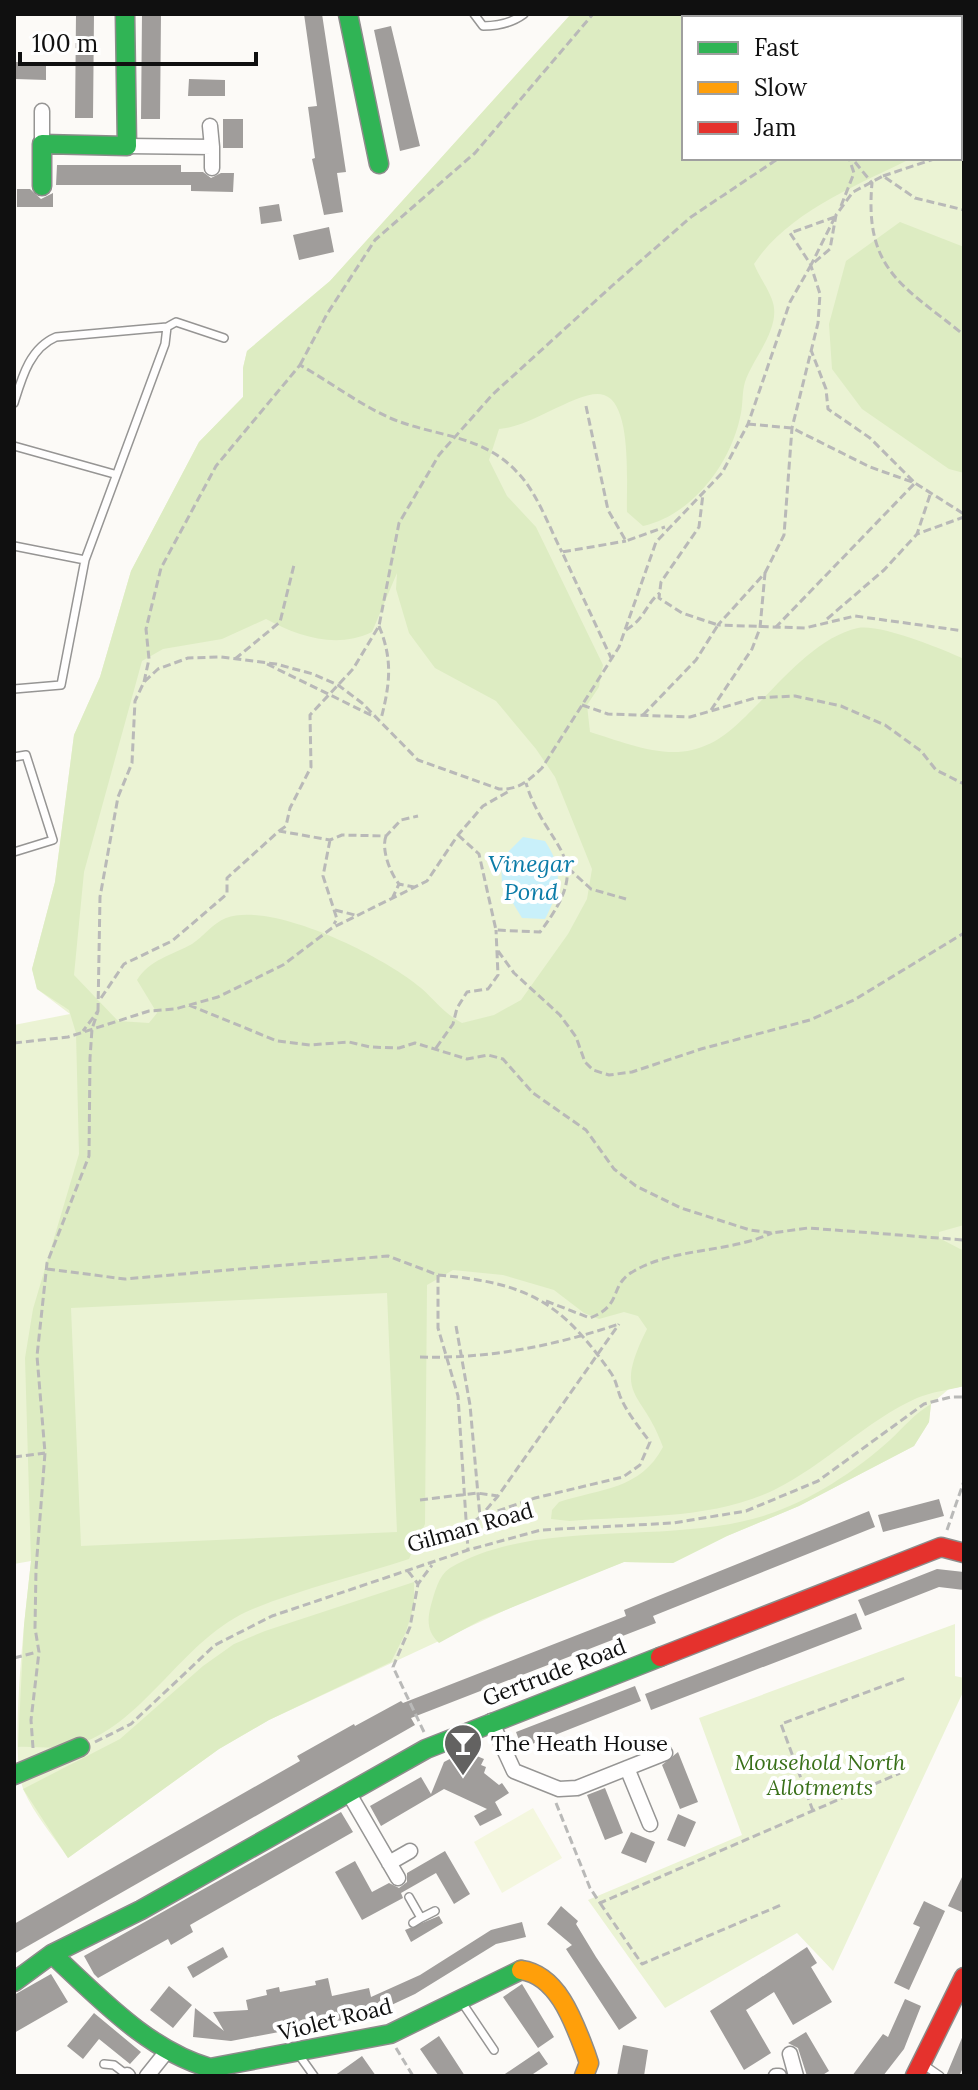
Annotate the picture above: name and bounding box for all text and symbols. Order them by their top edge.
scale bar [20,16,256,66]
legend [682,16,962,160]
text: 100 m [32,28,98,59]
text: Fast [754,32,800,63]
text: Slow [754,72,808,103]
text: Jam [753,112,796,143]
water label: Vinegar Pond [488,848,574,907]
street label: Gilman Road [404,1496,536,1558]
street label: Gertrude Road [478,1632,630,1712]
bar icon: The Heath House [442,1722,484,1777]
place label: The Heath House [491,1729,668,1757]
park label: Mousehold North Allotments [734,1748,906,1801]
street label: Violet Road [274,1991,395,2047]

